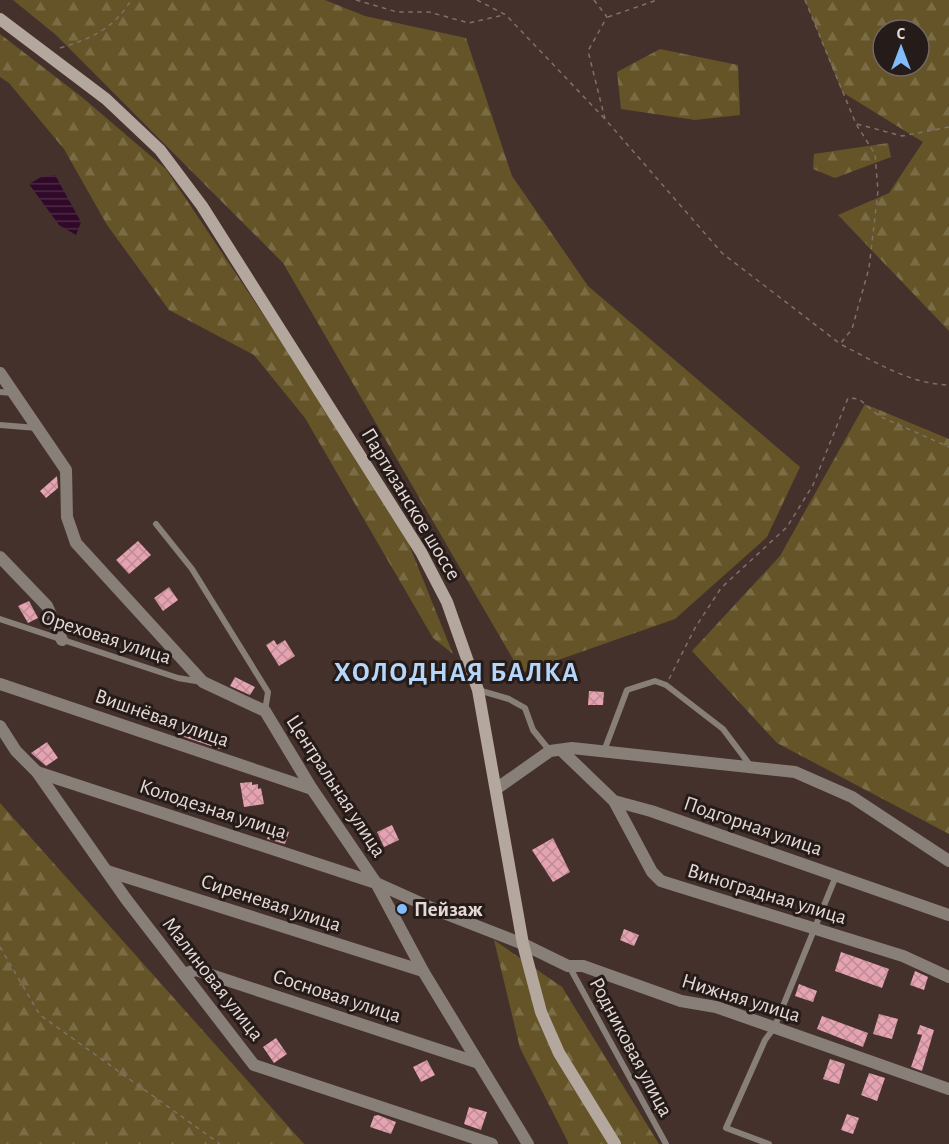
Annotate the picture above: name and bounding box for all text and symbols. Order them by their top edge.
north arrow [871,18,931,78]
text: С [897,26,906,42]
street label: Партизанское шоссе [357,424,465,584]
street label: Ореховая улица [38,606,174,668]
district label: ХОЛОДНАЯ БАЛКА [334,659,580,686]
street label: Вишнёвая улица [92,685,232,751]
street label: Центральная улица [282,711,390,861]
street label: Колодезная улица [137,775,290,843]
street label: Подгорная улица [681,792,825,860]
street label: Виноградная улица [685,860,850,928]
street label: Сиреневая улица [198,870,344,936]
place label: Пейзаж [414,899,483,920]
marker: Пейзаж [395,902,409,916]
street label: Малиновая улица [158,913,268,1045]
street label: Сосновая улица [270,965,404,1027]
street label: Нижняя улица [679,970,803,1026]
street label: Родниковая улица [586,974,677,1120]

